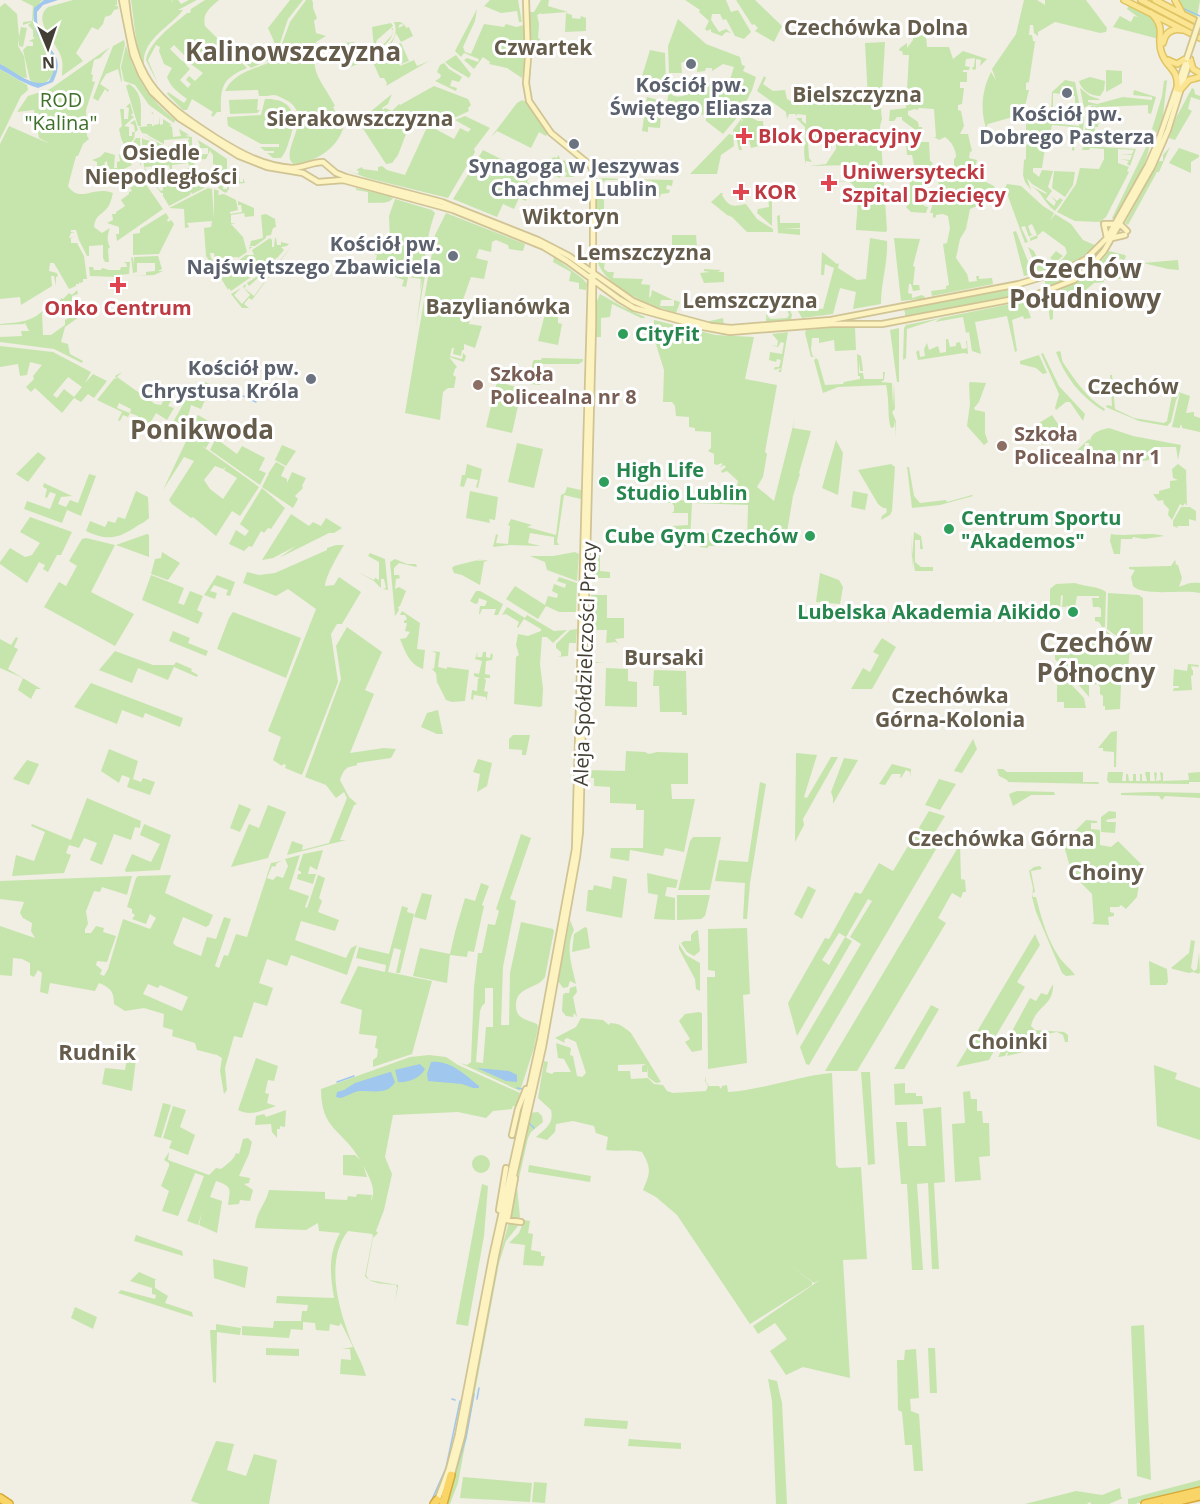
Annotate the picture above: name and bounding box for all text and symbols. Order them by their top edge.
district label: Czechówka Dolna [784,13,968,41]
north arrow [18,18,78,78]
district label: Kalinowszczyzna [185,33,401,69]
district label: Czwartek [494,33,593,61]
text: N [42,52,55,74]
marker: Kościół pw. Świętego Eliasza [684,57,698,71]
place label: Kościół pw. Świętego Eliasza [610,71,772,121]
district label: Bielszczyzna [792,80,922,108]
park label: ROD "Kalina" [25,86,97,136]
marker: Kościół pw. Dobrego Pasterza [1060,86,1074,100]
place label: Kościół pw. Dobrego Pasterza [979,100,1155,150]
district label: Sierakowszczyzna [266,104,454,132]
place label: Blok Operacyjny [758,122,922,149]
marker: Blok Operacyjny [735,127,753,145]
marker: Synagoga w Jeszywas Chachmej Lublin [567,137,581,151]
district label: Osiedle Niepodległości [84,138,238,190]
place label: Synagoga w Jeszywas Chachmej Lublin [469,152,679,202]
place label: Uniwersytecki Szpital Dziecięcy [842,158,1007,208]
marker: Uniwersytecki Szpital Dziecięcy [820,174,838,192]
place label: KOR [754,178,797,205]
marker: KOR [732,183,750,201]
district label: Wiktoryn [522,202,620,230]
place label: Kościół pw. Najświętszego Zbawiciela [187,230,441,280]
district label: Lemszczyzna [576,238,712,266]
marker: Kościół pw. Najświętszego Zbawiciela [446,249,460,263]
district label: Czechów Południowy [1009,250,1161,316]
marker: Onko Centrum [109,276,127,294]
district label: Lemszczyzna [682,286,818,314]
district label: Bazylianówka [426,292,570,320]
place label: Onko Centrum [44,294,192,321]
place label: CityFit [635,320,700,347]
marker: CityFit [616,327,630,341]
place label: Kościół pw. Chrystusa Króla [141,354,299,404]
place label: Szkoła Policealna nr 8 [490,360,637,410]
marker: Kościół pw. Chrystusa Króla [304,372,318,386]
district label: Czechów [1087,372,1179,400]
marker: Szkoła Policealna nr 8 [471,378,485,392]
district label: Ponikwoda [130,411,274,447]
place label: Szkoła Policealna nr 1 [1014,420,1161,470]
marker: Szkoła Policealna nr 1 [995,439,1009,453]
place label: High Life Studio Lublin [616,456,748,506]
marker: High Life Studio Lublin [597,475,611,489]
place label: Centrum Sportu "Akademos" [961,504,1121,554]
place label: Cube Gym Czechów [605,522,798,549]
marker: Centrum Sportu "Akademos" [942,522,956,536]
marker: Cube Gym Czechów [803,529,817,543]
street label: Aleja Spółdzielczości Pracy [567,540,602,787]
place label: Lubelska Akademia Aikido [797,598,1061,625]
marker: Lubelska Akademia Aikido [1066,605,1080,619]
district label: Czechów Północny [1037,624,1156,690]
district label: Bursaki [624,643,704,671]
district label: Czechówka Górna-Kolonia [875,681,1025,733]
district label: Czechówka Górna [907,824,1095,852]
district label: Choiny [1068,856,1144,886]
district label: Choinki [968,1027,1048,1055]
district label: Rudnik [58,1036,136,1066]

